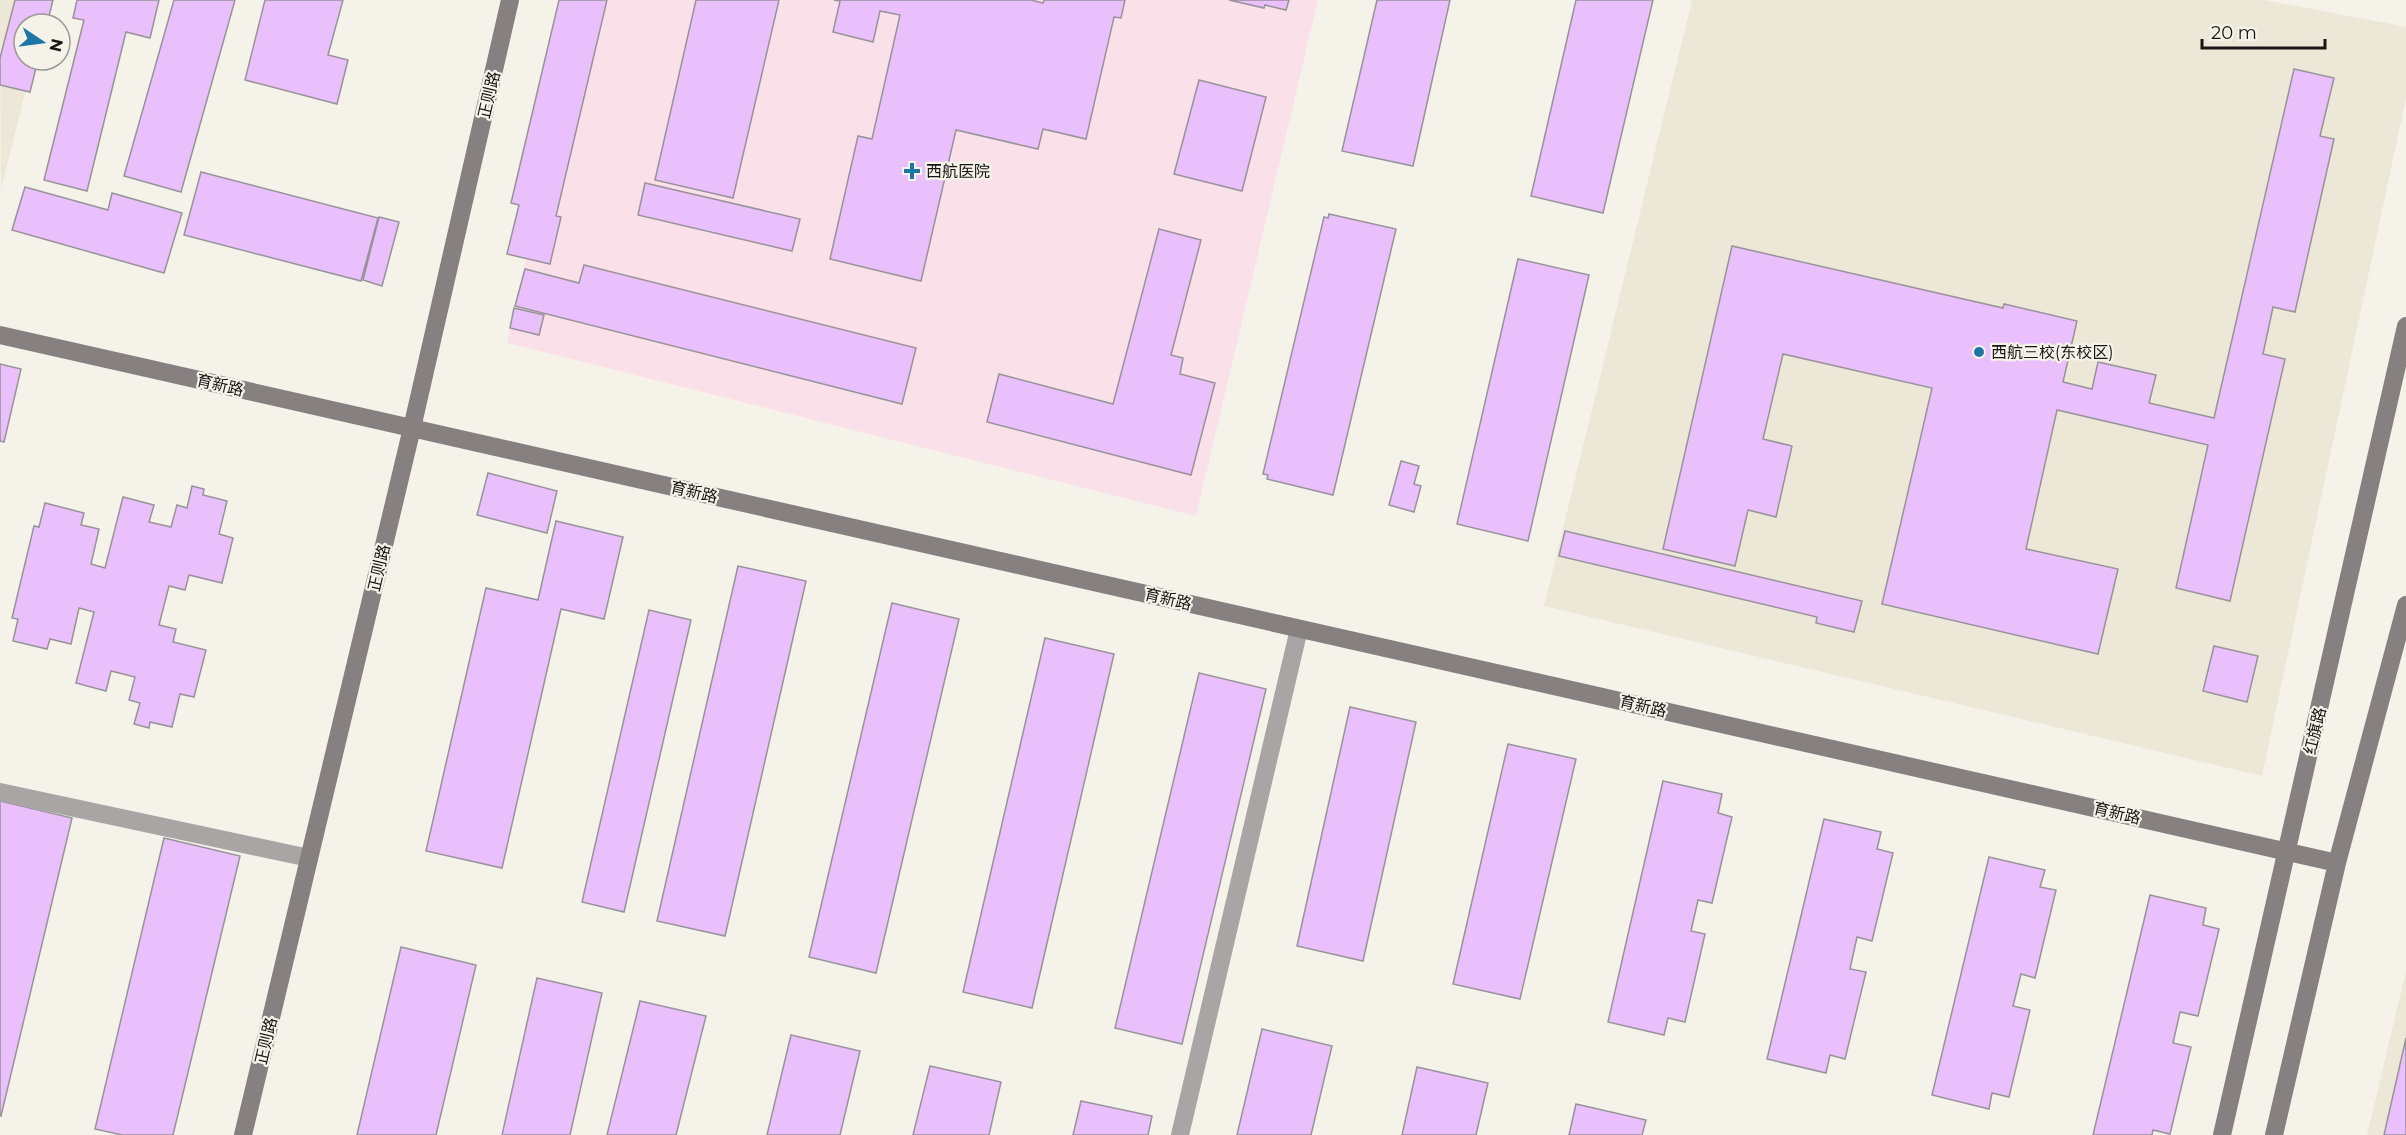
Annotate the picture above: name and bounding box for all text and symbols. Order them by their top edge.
north arrow [12,12,72,72]
scale bar [2202,12,2325,50]
text: 20 m [2211,22,2257,44]
text: N [45,37,67,54]
street label: 正则路 [474,69,504,121]
marker: 西航医院 [903,162,921,180]
place label: 西航医院 [926,162,990,181]
place label: 西航三校(东校区) [1991,343,2114,362]
marker: 西航三校(东校区) [1972,345,1986,359]
street label: 育新路 [194,370,246,400]
street label: 育新路 [668,477,720,507]
street label: 正则路 [364,542,394,594]
street label: 育新路 [1142,584,1194,614]
street label: 育新路 [1617,691,1669,721]
street label: 红旗路 [2300,705,2330,757]
street label: 育新路 [2091,798,2143,828]
street label: 正则路 [251,1015,281,1067]

